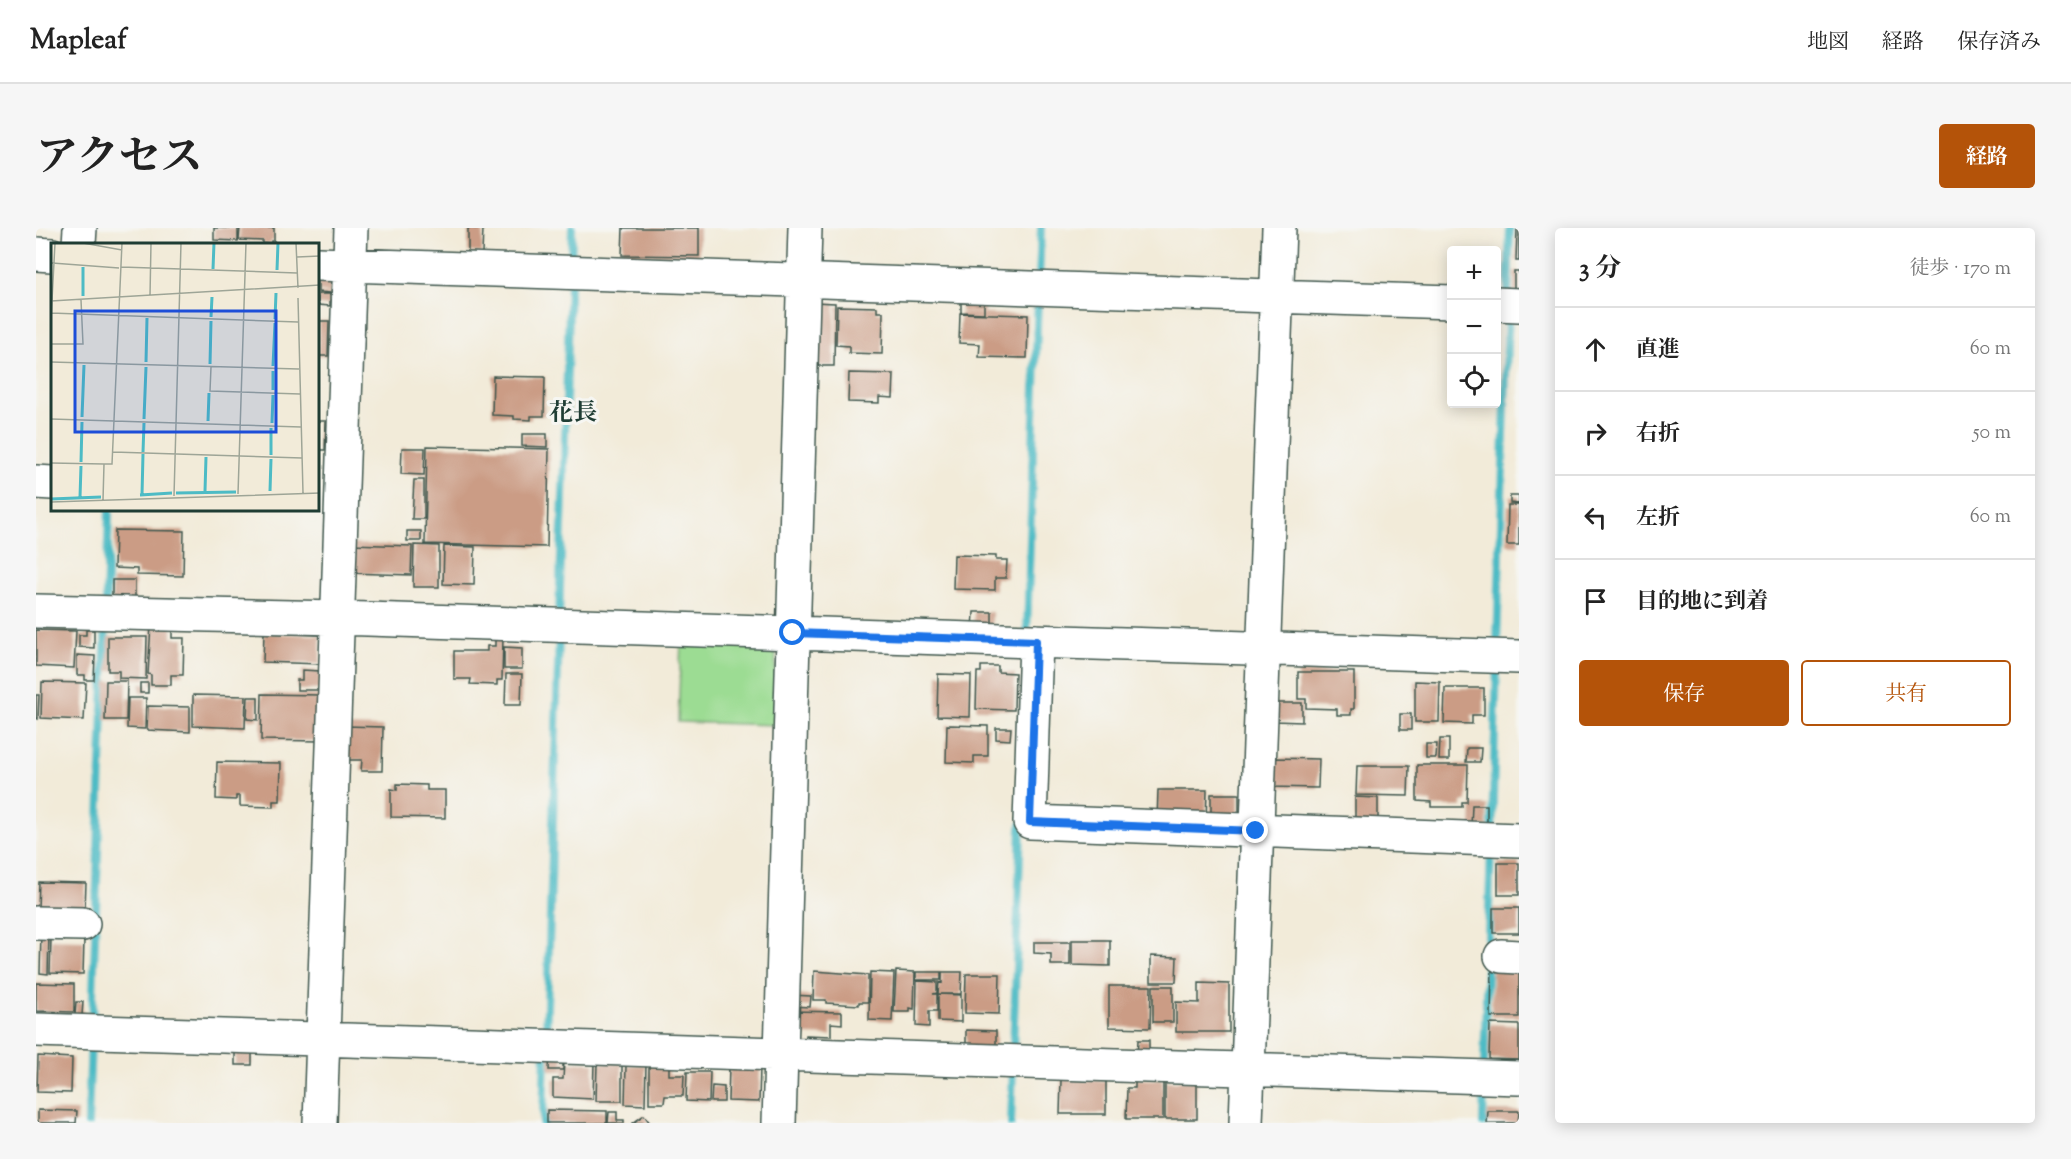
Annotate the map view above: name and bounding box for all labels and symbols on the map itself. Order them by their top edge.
inset map [51,243,320,512]
district label: 花長 [549,397,597,431]
route start [779,619,805,645]
route end [1242,817,1268,843]

